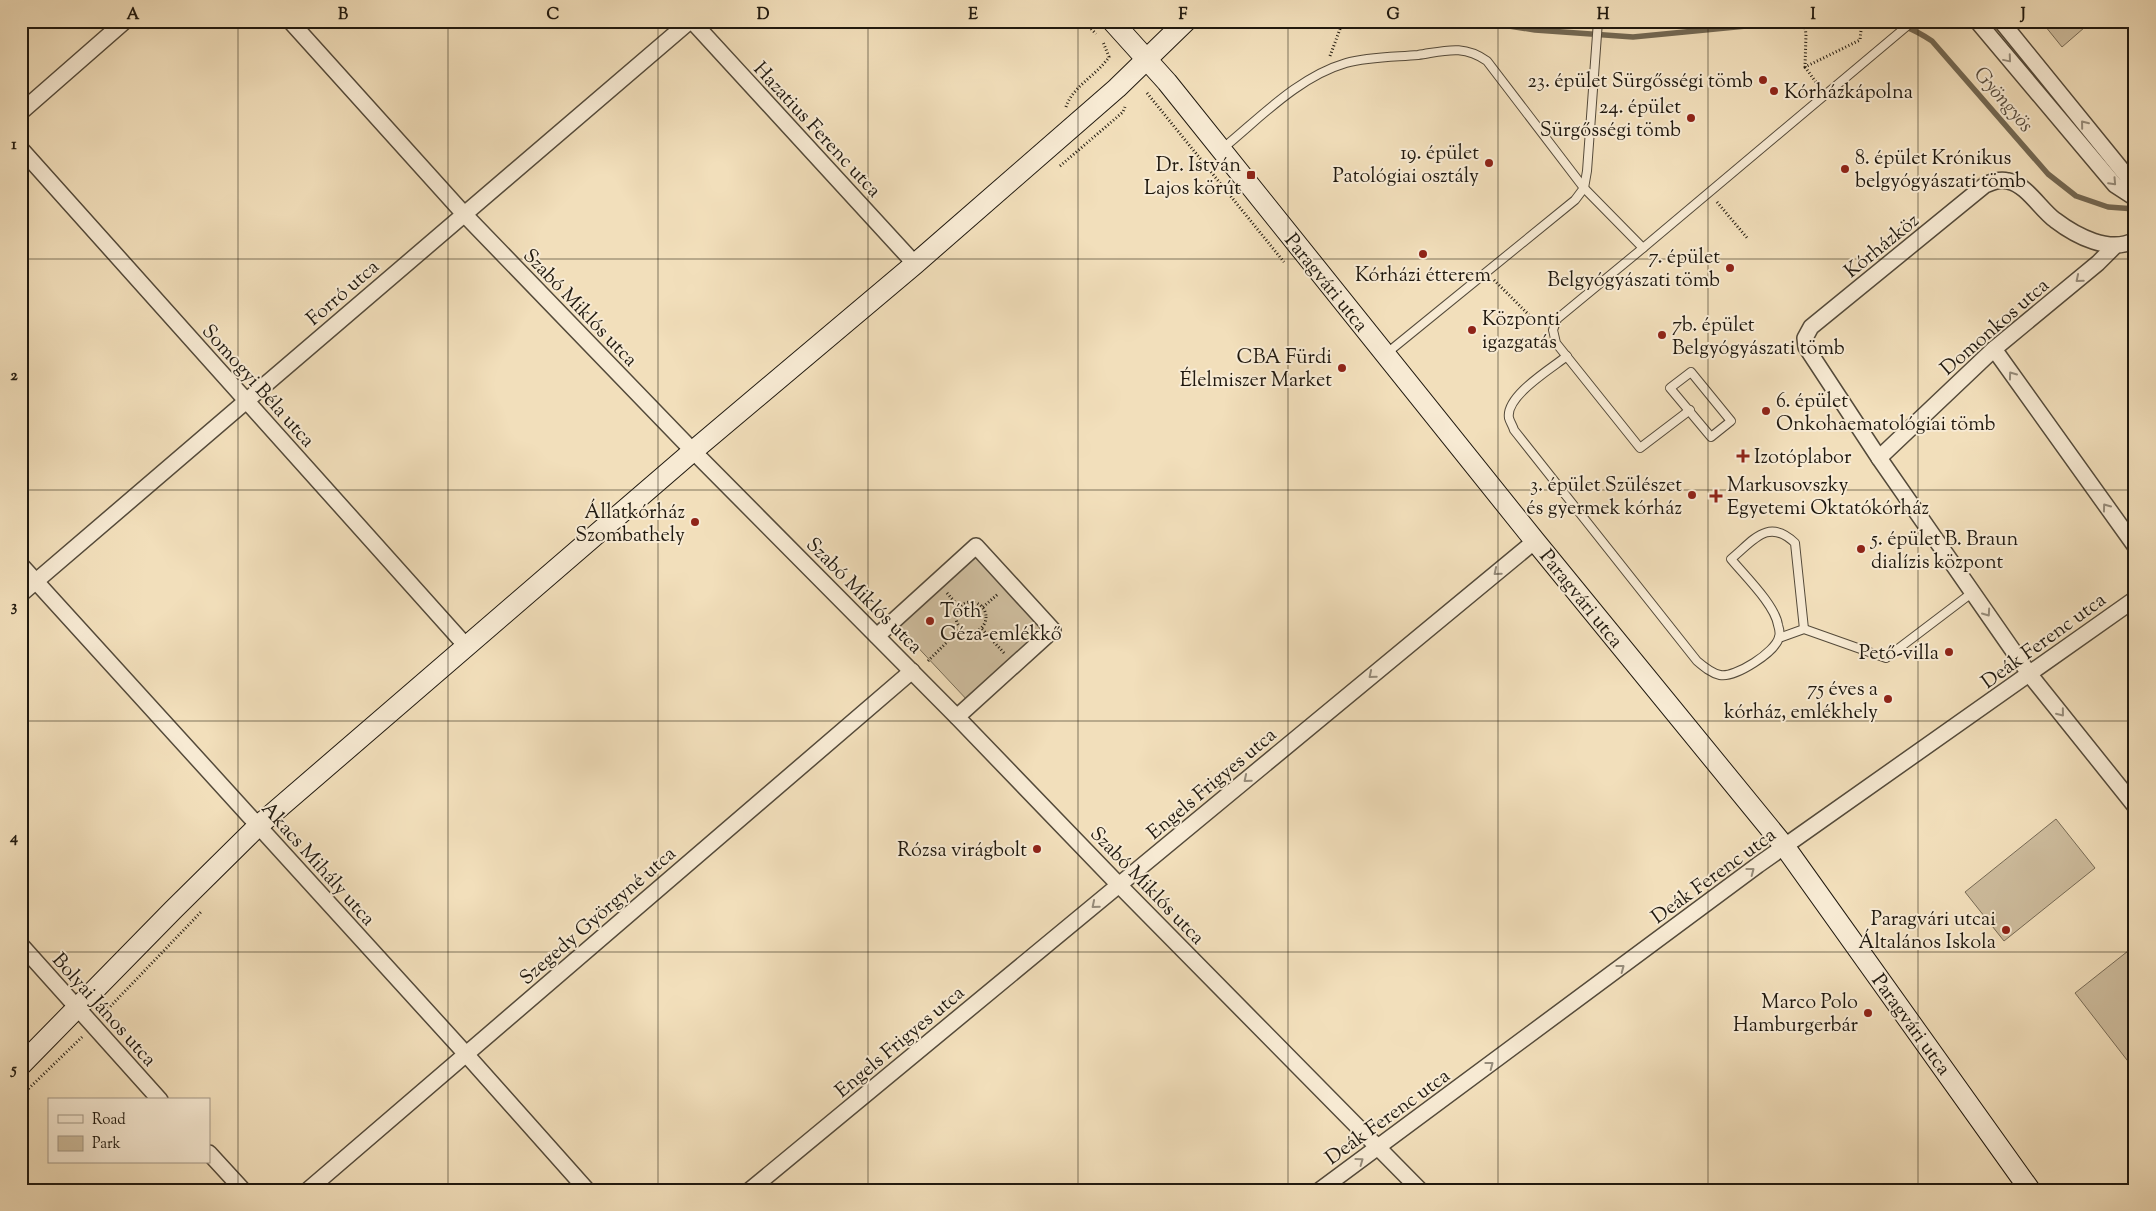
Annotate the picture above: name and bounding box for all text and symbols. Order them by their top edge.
text: A [127,4,140,27]
text: B [338,4,348,27]
text: C [547,4,560,27]
text: D [757,4,770,27]
text: E [968,4,978,27]
text: F [1179,4,1188,27]
text: G [1386,4,1400,27]
text: H [1597,4,1610,27]
text: I [1810,4,1816,27]
text: J [2019,4,2026,27]
one-way arrow [2003,53,2012,62]
street label: Hazatius Ferenc utca [746,56,887,205]
water label: Gyöngyös [1965,61,2040,140]
place label: 23. épület Sürgősségi tömb [1527,68,1753,97]
marker: 23. épület Sürgősségi tömb [1757,74,1769,86]
place label: Kórházkápolna [1784,79,1913,108]
marker: Kórházkápolna [1768,85,1780,97]
place label: 24. épület Sürgősségi tömb [1540,94,1681,146]
marker: 24. épület Sürgősségi tömb [1685,112,1697,124]
one-way arrow [2082,121,2090,130]
text: 1 [11,134,17,157]
place label: 19. épület Patológiai osztály [1333,140,1479,192]
place label: 8. épület Krónikus belgyógyászati tömb [1855,145,2026,197]
place label: Dr. István Lajos körút [1144,152,1241,204]
marker: 19. épület Patológiai osztály [1483,157,1495,169]
marker: 8. épület Krónikus belgyógyászati tömb [1839,163,1851,175]
marker: Dr. István Lajos körút [1245,169,1257,181]
one-way arrow [2107,177,2116,186]
street label: Kórházköz [1839,208,1926,286]
street label: Paragvári utca [1276,228,1374,339]
street label: Szabó Miklós utca [515,243,643,374]
place label: 7. épület Belgyógyászati tömb [1547,244,1720,296]
marker: Kórházi étterem [1417,248,1429,260]
street label: Forró utca [301,254,387,334]
place label: Kórházi étterem [1355,262,1491,291]
marker: 7. épület Belgyógyászati tömb [1724,262,1736,274]
street label: Domonkos utca [1935,272,2057,383]
one-way arrow [2076,273,2085,282]
place label: Központi igazgatás [1482,306,1561,358]
place label: 7b. épület Belgyógyászati tömb [1672,312,1845,364]
street label: Somogyi Béla utca [194,319,321,455]
marker: Központi igazgatás [1466,324,1478,336]
marker: 7b. épület Belgyógyászati tömb [1656,329,1668,341]
place label: CBA Fürdi Élelmiszer Market [1180,344,1332,396]
marker: CBA Fürdi Élelmiszer Market [1336,362,1348,374]
text: 2 [10,365,18,388]
one-way arrow [2009,371,2018,380]
place label: 6. épület Onkohaematológiai tömb [1776,388,1996,440]
marker: 6. épület Onkohaematológiai tömb [1760,405,1772,417]
place label: Izotóplabor [1754,444,1852,473]
marker: Izotóplabor [1736,449,1750,463]
place label: 3. épület Szülészet és gyermek kórház [1526,472,1682,524]
place label: Markusovszky Egyetemi Oktatókórház [1727,472,1929,524]
marker: 3. épület Szülészet és gyermek kórház [1686,489,1698,501]
marker: Markusovszky Egyetemi Oktatókórház [1709,489,1723,503]
place label: Állatkórház Szombathely [575,498,685,551]
one-way arrow [2103,503,2112,513]
marker: Állatkórház Szombathely [689,516,701,528]
place label: 5. épület B. Braun dialízis központ [1870,526,2018,578]
street label: Szabó Miklós utca [798,532,928,662]
marker: 5. épület B. Braun dialízis központ [1855,543,1867,555]
street label: Paragvári utca [1531,544,1629,655]
one-way arrow [1494,566,1503,575]
street label: Deák Ferenc utca [1976,587,2113,697]
text: 3 [11,596,18,619]
place label: Tóth Géza-emlékkő [940,598,1062,650]
one-way arrow [1981,607,1990,616]
marker: Tóth Géza-emlékkő [924,615,936,627]
place label: Pető-villa [1859,640,1939,669]
marker: Pető-villa [1943,646,1955,658]
one-way arrow [1369,670,1378,678]
place label: 75 éves a kórház, emlékhely [1724,676,1878,728]
marker: 75 éves a kórház, emlékhely [1882,693,1894,705]
one-way arrow [2055,707,2063,716]
street label: Engels Frigyes utca [1141,722,1284,848]
one-way arrow [1244,773,1253,781]
street label: Akacs Mihály utca [253,796,381,933]
street label: Szabó Miklós utca [1082,821,1210,952]
street label: Deák Ferenc utca [1646,822,1783,932]
text: 4 [9,827,18,850]
place label: Rózsa virágbolt [897,837,1027,866]
street label: Szegedy Györgyné utca [514,841,683,993]
marker: Rózsa virágbolt [1031,843,1043,855]
one-way arrow [1745,868,1755,877]
one-way arrow [1091,899,1100,908]
place label: Paragvári utcai Általános Iskola [1858,906,1996,958]
marker: Paragvári utcai Általános Iskola [2000,924,2012,936]
street label: Bolyai János utca [44,947,162,1074]
one-way arrow [1615,965,1625,974]
street label: Paragvári utca [1863,969,1957,1082]
street label: Engels Frigyes utca [829,980,972,1106]
place label: Marco Polo Hamburgerbár [1733,989,1858,1041]
marker: Marco Polo Hamburgerbár [1862,1007,1874,1019]
text: 5 [9,1059,17,1082]
one-way arrow [1484,1062,1493,1070]
street label: Deák Ferenc utca [1320,1063,1457,1173]
legend [48,1098,210,1164]
text: Road [92,1110,126,1131]
text: Park [92,1134,121,1155]
one-way arrow [1354,1158,1363,1168]

